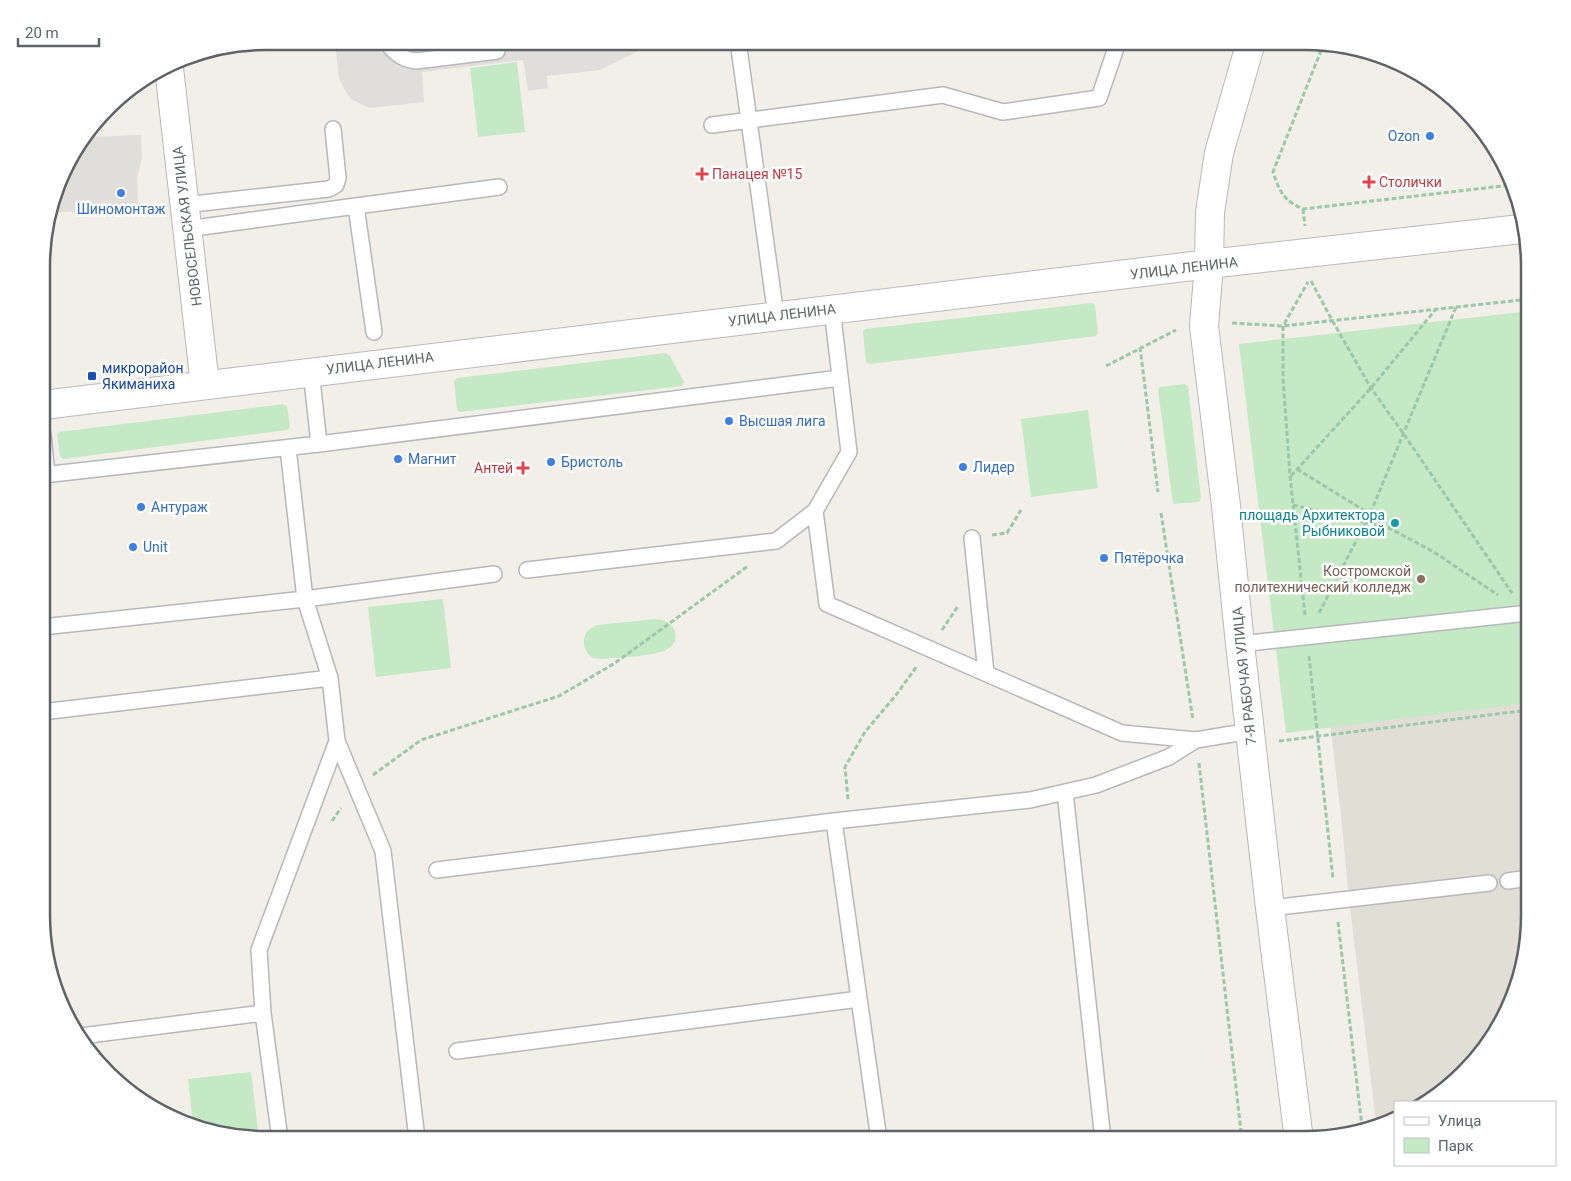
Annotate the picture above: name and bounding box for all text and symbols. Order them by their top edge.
scale bar [18,15,99,47]
text: 20 m [25,24,59,42]
place label: Ozon [1388,128,1420,144]
marker: Ozon [1424,130,1436,142]
street label: НОВОСЕЛЬСКАЯ УЛИЦА [169,145,205,307]
place label: Панацея №15 [712,166,802,182]
marker: Панацея №15 [696,168,708,180]
place label: Столички [1379,174,1442,190]
marker: Столички [1363,176,1375,188]
marker: Шиномонтаж [115,187,127,199]
place label: Шиномонтаж [77,201,166,217]
street label: УЛИЦА ЛЕНИНА [1129,253,1239,283]
street label: УЛИЦА ЛЕНИНА [727,300,837,330]
street label: УЛИЦА ЛЕНИНА [325,348,435,378]
place label: микрорайон Якиманиха [102,360,184,392]
marker: микрорайон Якиманиха [86,370,98,382]
place label: Высшая лига [739,413,826,429]
marker: Высшая лига [723,415,735,427]
place label: Магнит [408,451,457,467]
marker: Магнит [392,453,404,465]
place label: Бристоль [561,454,623,470]
marker: Бристоль [545,456,557,468]
place label: Лидер [973,459,1015,475]
place label: Антей [474,460,513,476]
marker: Лидер [957,461,969,473]
marker: Антей [517,462,529,474]
place label: Антураж [151,499,208,515]
marker: Антураж [135,501,147,513]
place label: площадь Архитектора Рыбниковой [1239,507,1385,539]
marker: площадь Архитектора Рыбниковой [1389,517,1401,529]
place label: Unit [143,539,168,555]
marker: Unit [127,541,139,553]
place label: Пятёрочка [1114,550,1184,566]
marker: Пятёрочка [1098,552,1110,564]
place label: Костромской политехнический колледж [1235,563,1411,595]
marker: Костромской политехнический колледж [1415,573,1427,585]
street label: 7-Я РАБОЧАЯ УЛИЦА [1229,606,1259,746]
legend [1394,1101,1556,1166]
text: Улица [1438,1112,1481,1130]
text: Парк [1438,1137,1473,1155]

